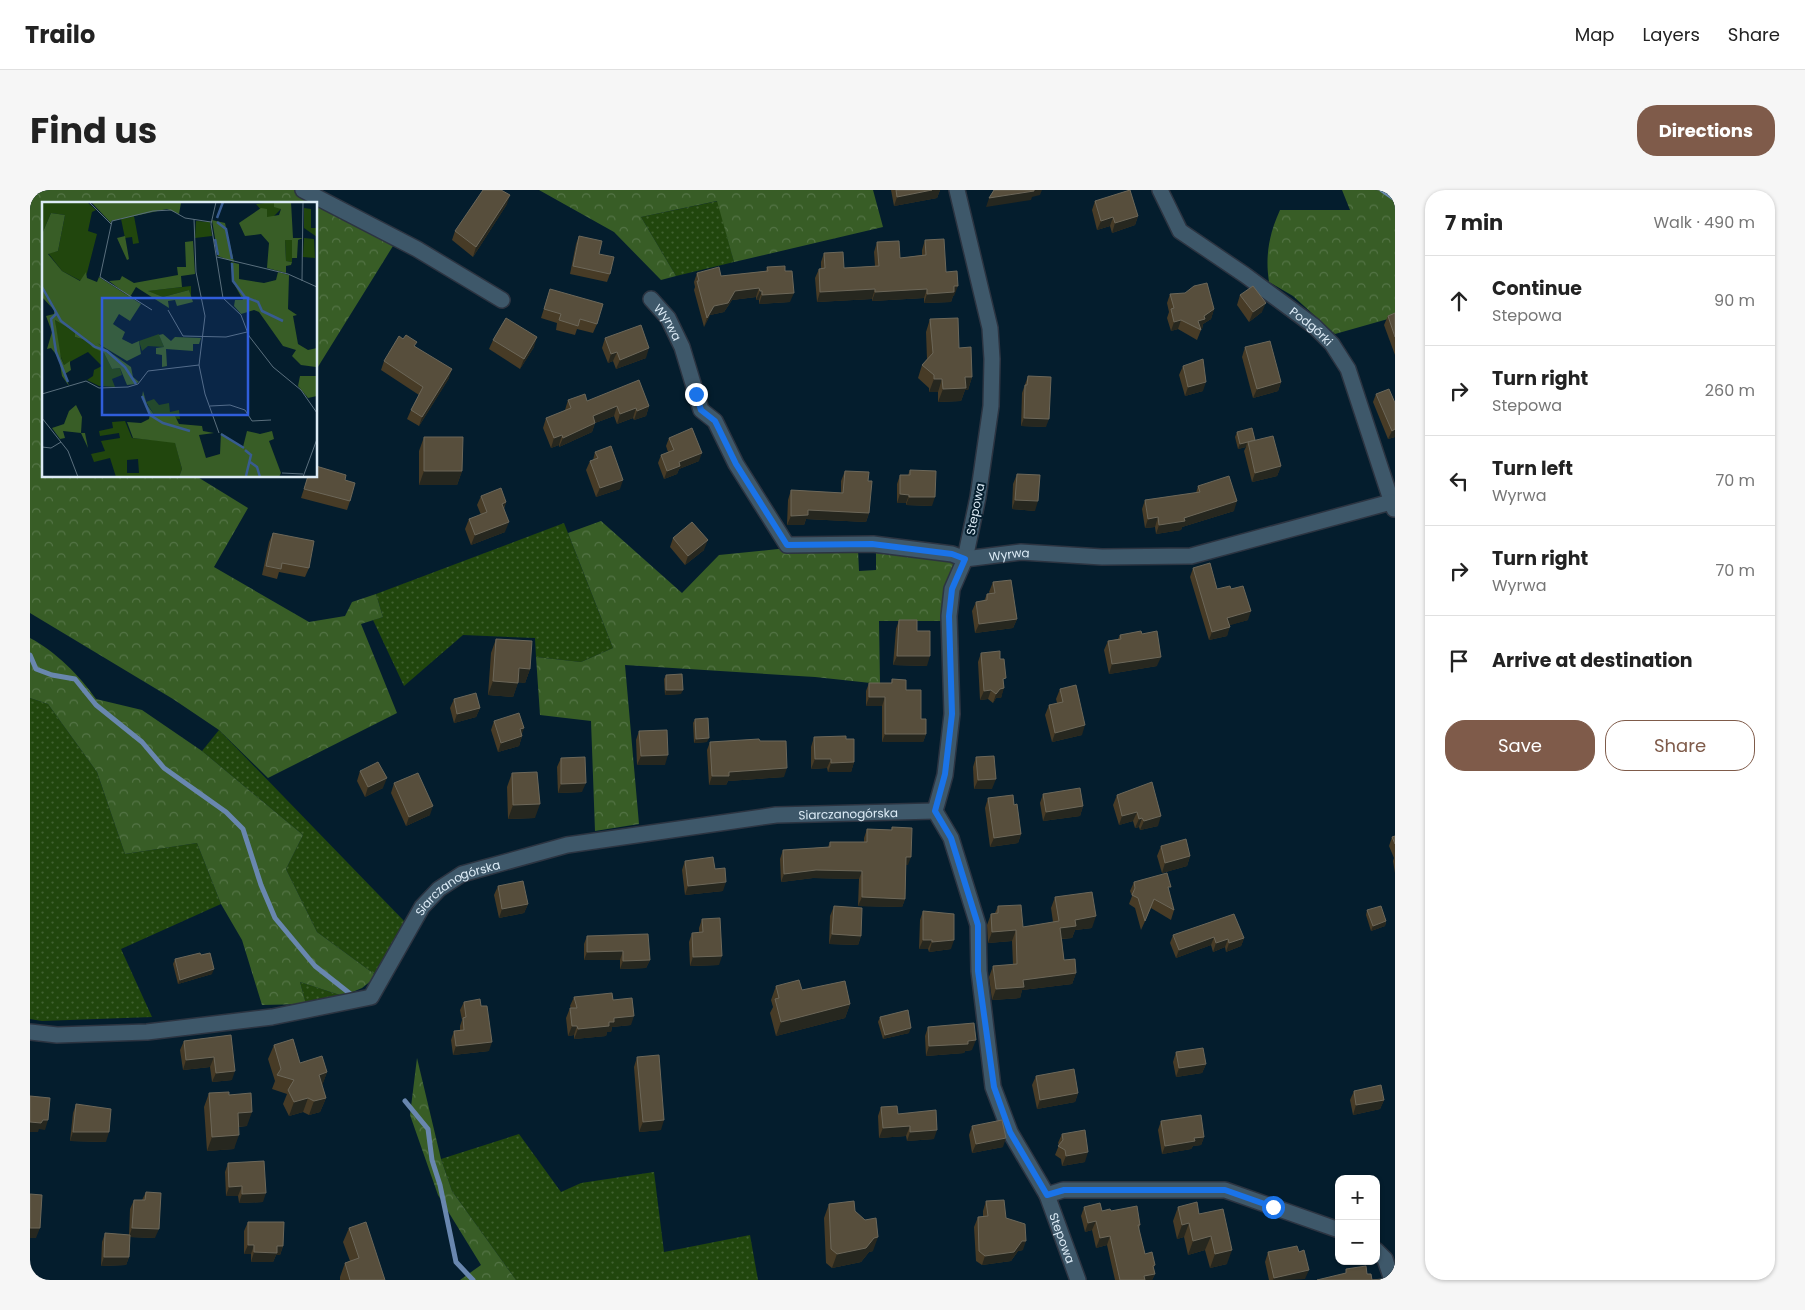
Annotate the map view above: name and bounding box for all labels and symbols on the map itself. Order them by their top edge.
inset map [42,202,318,478]
street label: Wyrwa [650,300,686,343]
street label: Podgórki [1286,303,1337,349]
route end [685,383,708,406]
street label: Stepowa [962,482,988,536]
street label: Wyrwa [988,543,1030,564]
street label: Siarczanogórska [798,803,898,823]
street label: Siarczanogórska [410,855,502,919]
route start [1262,1196,1285,1219]
street label: Stepowa [1046,1210,1080,1265]

